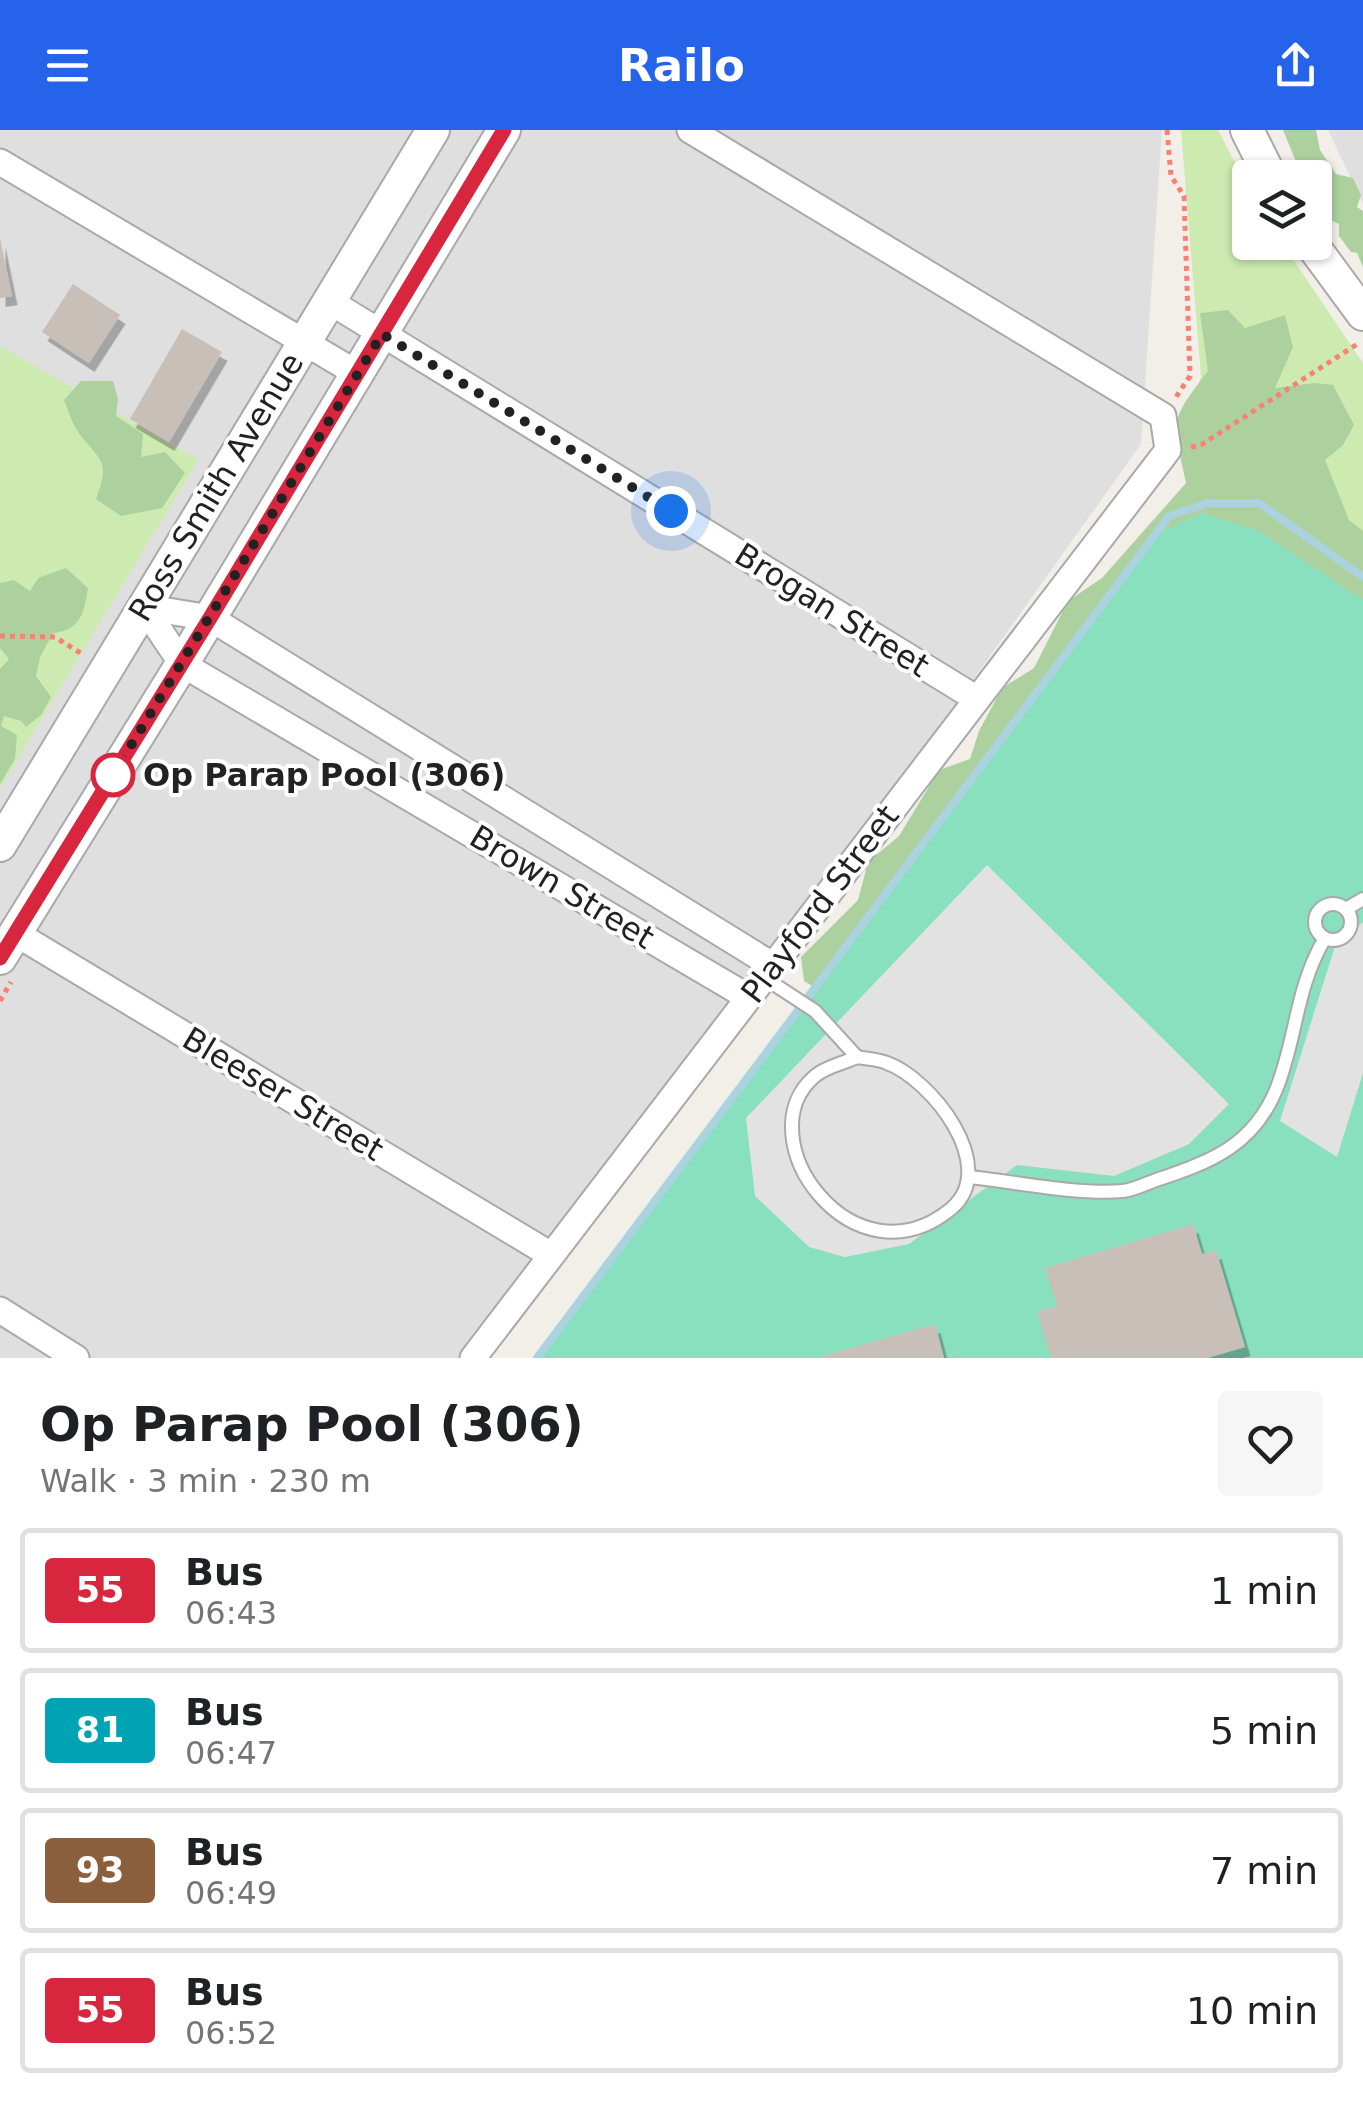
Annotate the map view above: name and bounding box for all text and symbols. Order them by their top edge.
icon: menu [40,38,95,93]
icon: share [1268,38,1323,93]
text: Railo [618,39,745,92]
map controls [1232,160,1332,260]
button: layers [1232,160,1332,260]
street label: Ross Smith Avenue [121,346,311,628]
your location [646,486,696,536]
street label: Brogan Street [728,535,936,685]
marker: Op Parap Pool (306) [92,754,134,796]
place label: Op Parap Pool (306) [143,756,505,794]
street label: Playford Street [733,798,907,1010]
street label: Brown Street [463,817,661,957]
street label: Bleeser Street [176,1019,390,1169]
button: heart [1218,1391,1323,1496]
text: Op Parap Pool (306) [40,1396,584,1452]
text: Walk · 3 min · 230 m [40,1462,371,1500]
text: Bus [185,1550,264,1594]
text: 1 min [1210,1569,1318,1613]
text: 55 [76,1570,124,1610]
text: 06:43 [185,1594,277,1632]
text: Bus [185,1690,264,1734]
text: 5 min [1210,1709,1318,1753]
text: 81 [76,1710,124,1750]
text: 06:47 [185,1734,277,1772]
text: Bus [185,1830,264,1874]
text: 7 min [1210,1849,1318,1893]
text: 93 [76,1850,124,1890]
text: 06:49 [185,1874,277,1912]
text: Bus [185,1970,264,2014]
text: 10 min [1186,1989,1318,2033]
text: 55 [76,1990,124,2030]
text: 06:52 [185,2014,277,2052]

